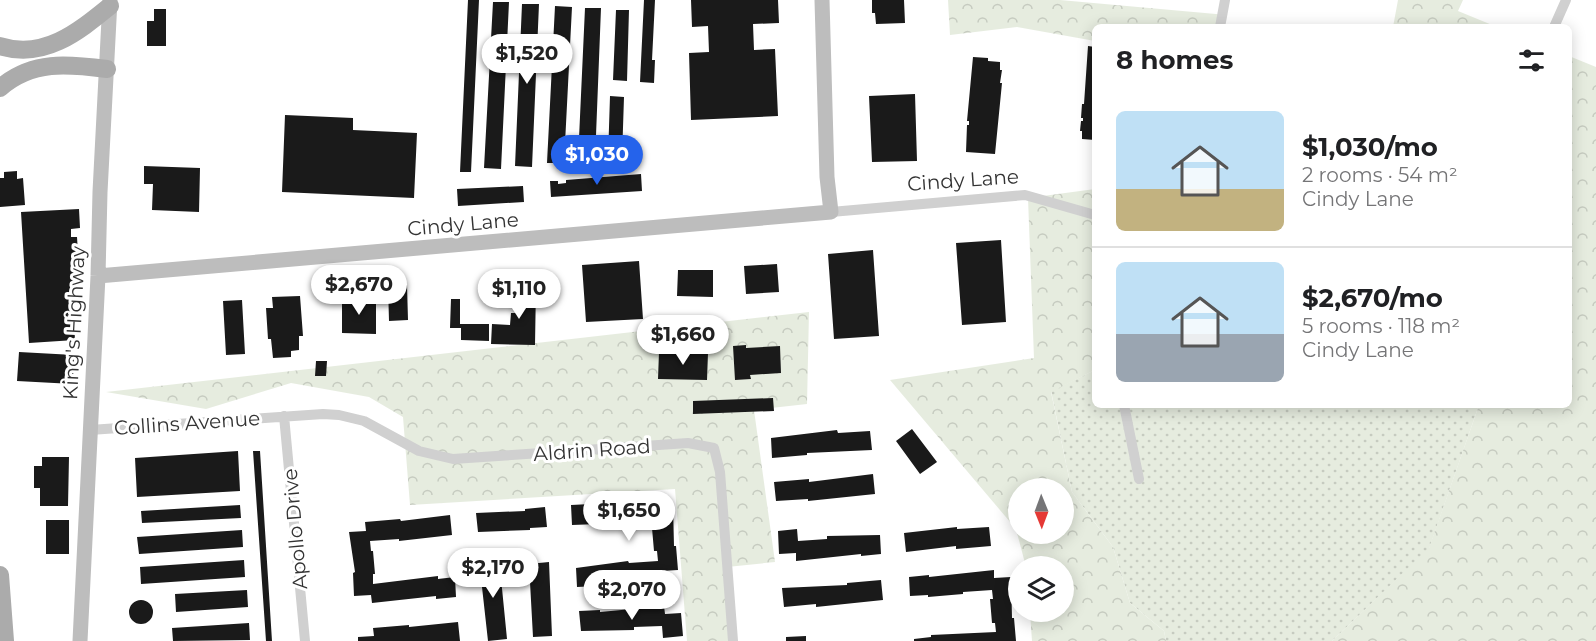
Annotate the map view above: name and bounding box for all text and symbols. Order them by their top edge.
pin: $1,520 [478,34,576,85]
text: $1,520 [496,41,558,65]
text: 8 homes [1116,44,1233,76]
icon: filters [1515,44,1548,77]
text: $1,030/mo [1302,131,1438,163]
pin: $1,030 [548,135,646,186]
icon: home [1164,135,1236,207]
text: $1,030 [565,142,629,166]
text: 2 rooms · 54 m² [1302,163,1458,187]
street label: Cindy Lane [906,164,1020,196]
text: Cindy Lane [1302,187,1414,211]
street label: Cindy Lane [406,207,520,241]
street label: King's Highway [58,245,90,401]
pin: $2,670 [310,265,408,316]
pin: $1,110 [470,269,568,320]
text: $2,670 [325,272,393,296]
text: $1,110 [492,276,546,300]
text: $2,670/mo [1302,282,1443,314]
icon: home [1164,286,1236,358]
text: 5 rooms · 118 m² [1302,314,1460,338]
pin: $1,660 [634,315,732,366]
text: $1,660 [651,322,715,346]
text: Cindy Lane [1302,338,1414,362]
street label: Collins Avenue [113,406,261,440]
street label: Aldrin Road [533,434,651,466]
street label: Apollo Drive [278,467,312,591]
north arrow [1008,478,1074,544]
map controls [1008,478,1074,622]
pin: $1,650 [580,491,678,542]
text: $1,650 [597,498,661,522]
pin: $2,170 [444,548,542,599]
text: $2,170 [461,555,525,579]
button: layers [1008,556,1074,622]
pin: $2,070 [583,570,681,621]
text: $2,070 [598,577,666,601]

